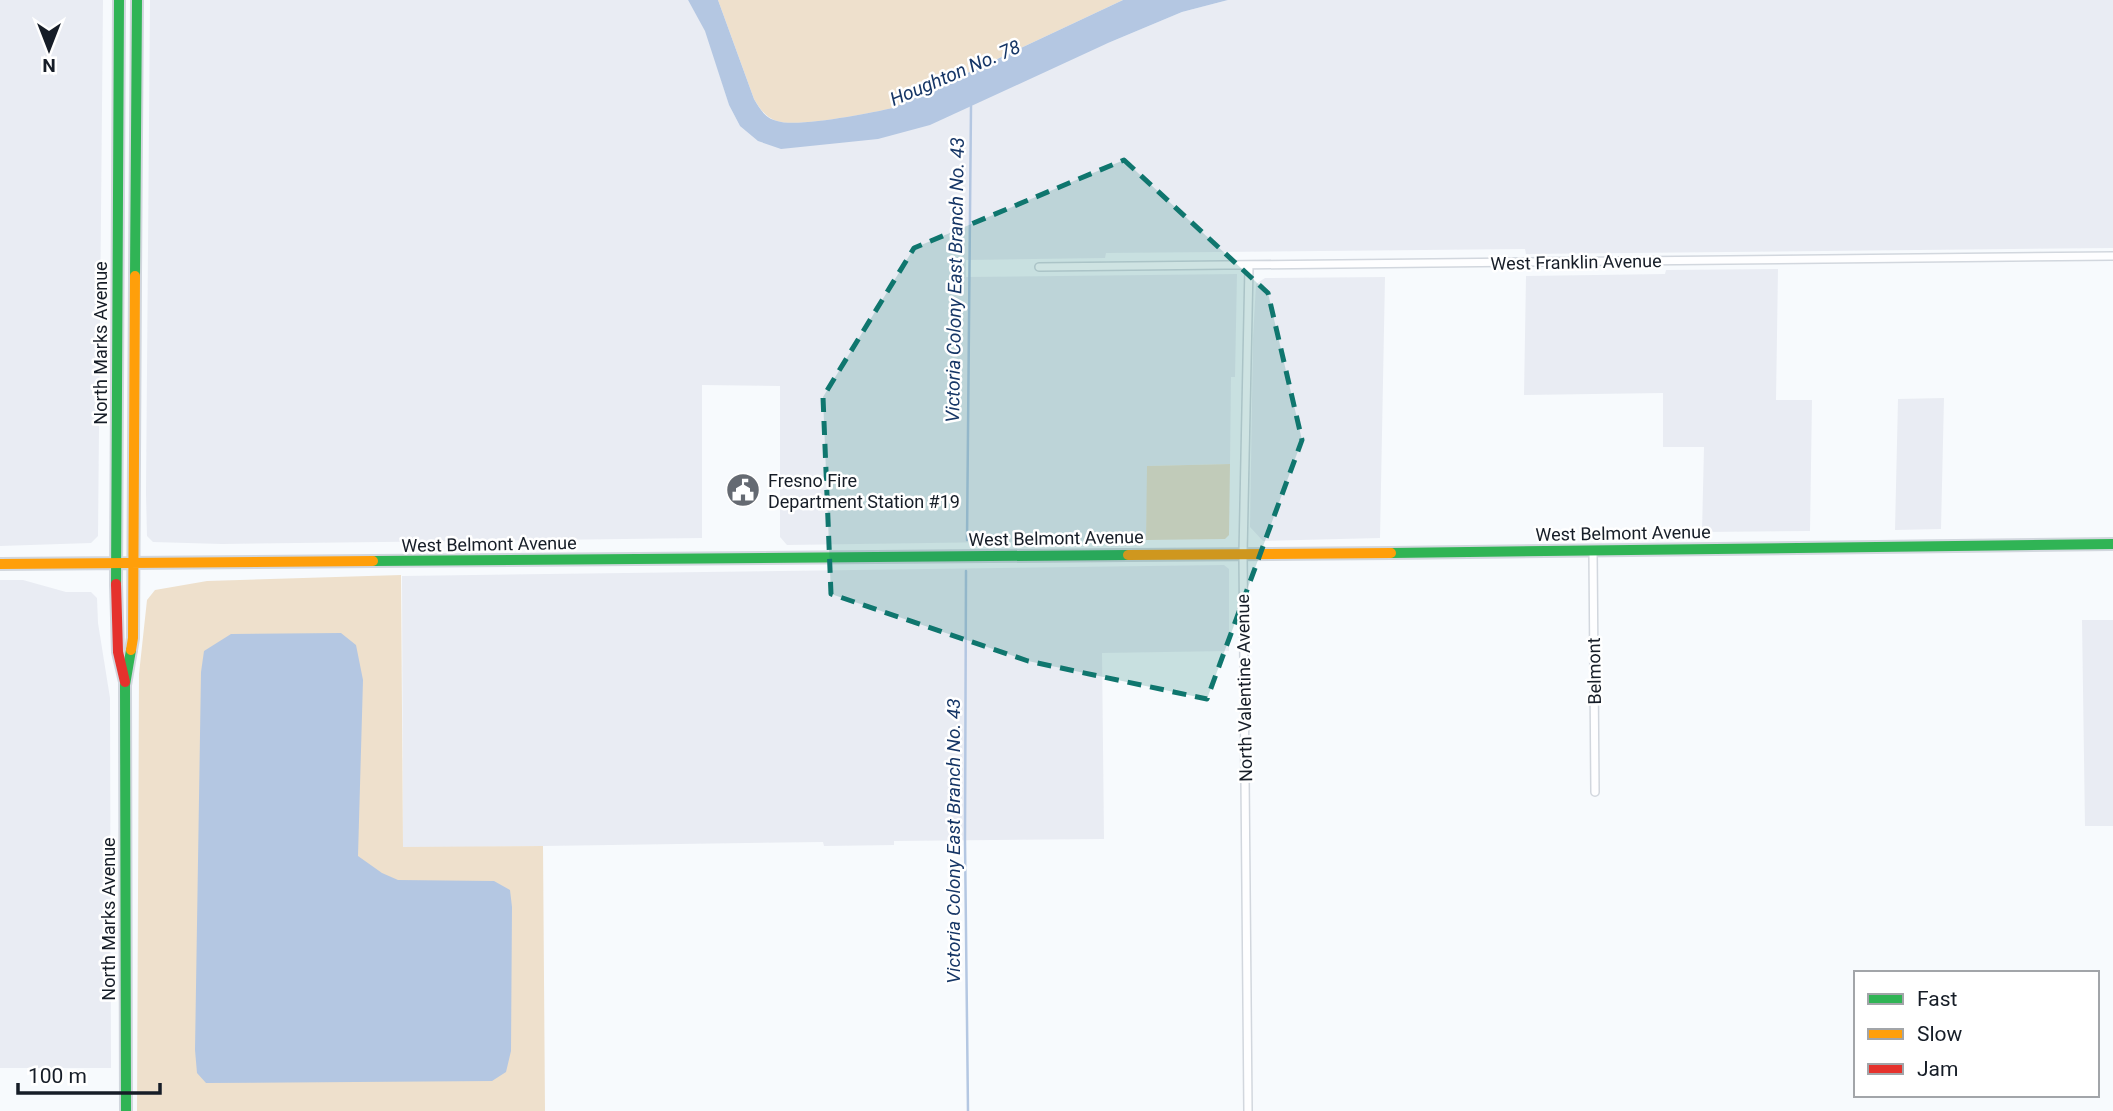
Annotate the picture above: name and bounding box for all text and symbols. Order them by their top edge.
north arrow [14,14,84,84]
water label: Houghton No. 78 [886,35,1024,111]
text: N [42,54,56,77]
water label: Victoria Colony East Branch No. 43 [941,137,969,423]
street label: West Franklin Avenue [1490,250,1662,274]
street label: North Marks Avenue [90,261,111,425]
place label: Fresno Fire Department Station #19 [768,470,960,512]
public building icon: Fresno Fire Department Station #19 [724,471,762,509]
street label: West Belmont Avenue [1535,521,1711,545]
street label: West Belmont Avenue [968,526,1144,550]
street label: West Belmont Avenue [401,532,577,556]
street label: North Valentine Avenue [1232,594,1256,782]
street label: Belmont [1583,637,1605,705]
water label: Victoria Colony East Branch No. 43 [942,698,965,984]
street label: North Marks Avenue [98,837,119,1001]
legend [1854,971,2099,1097]
text: Fast [1917,987,1958,1011]
text: Slow [1917,1022,1963,1046]
scale bar [18,1052,159,1096]
text: Jam [1917,1057,1958,1081]
text: 100 m [28,1064,87,1088]

